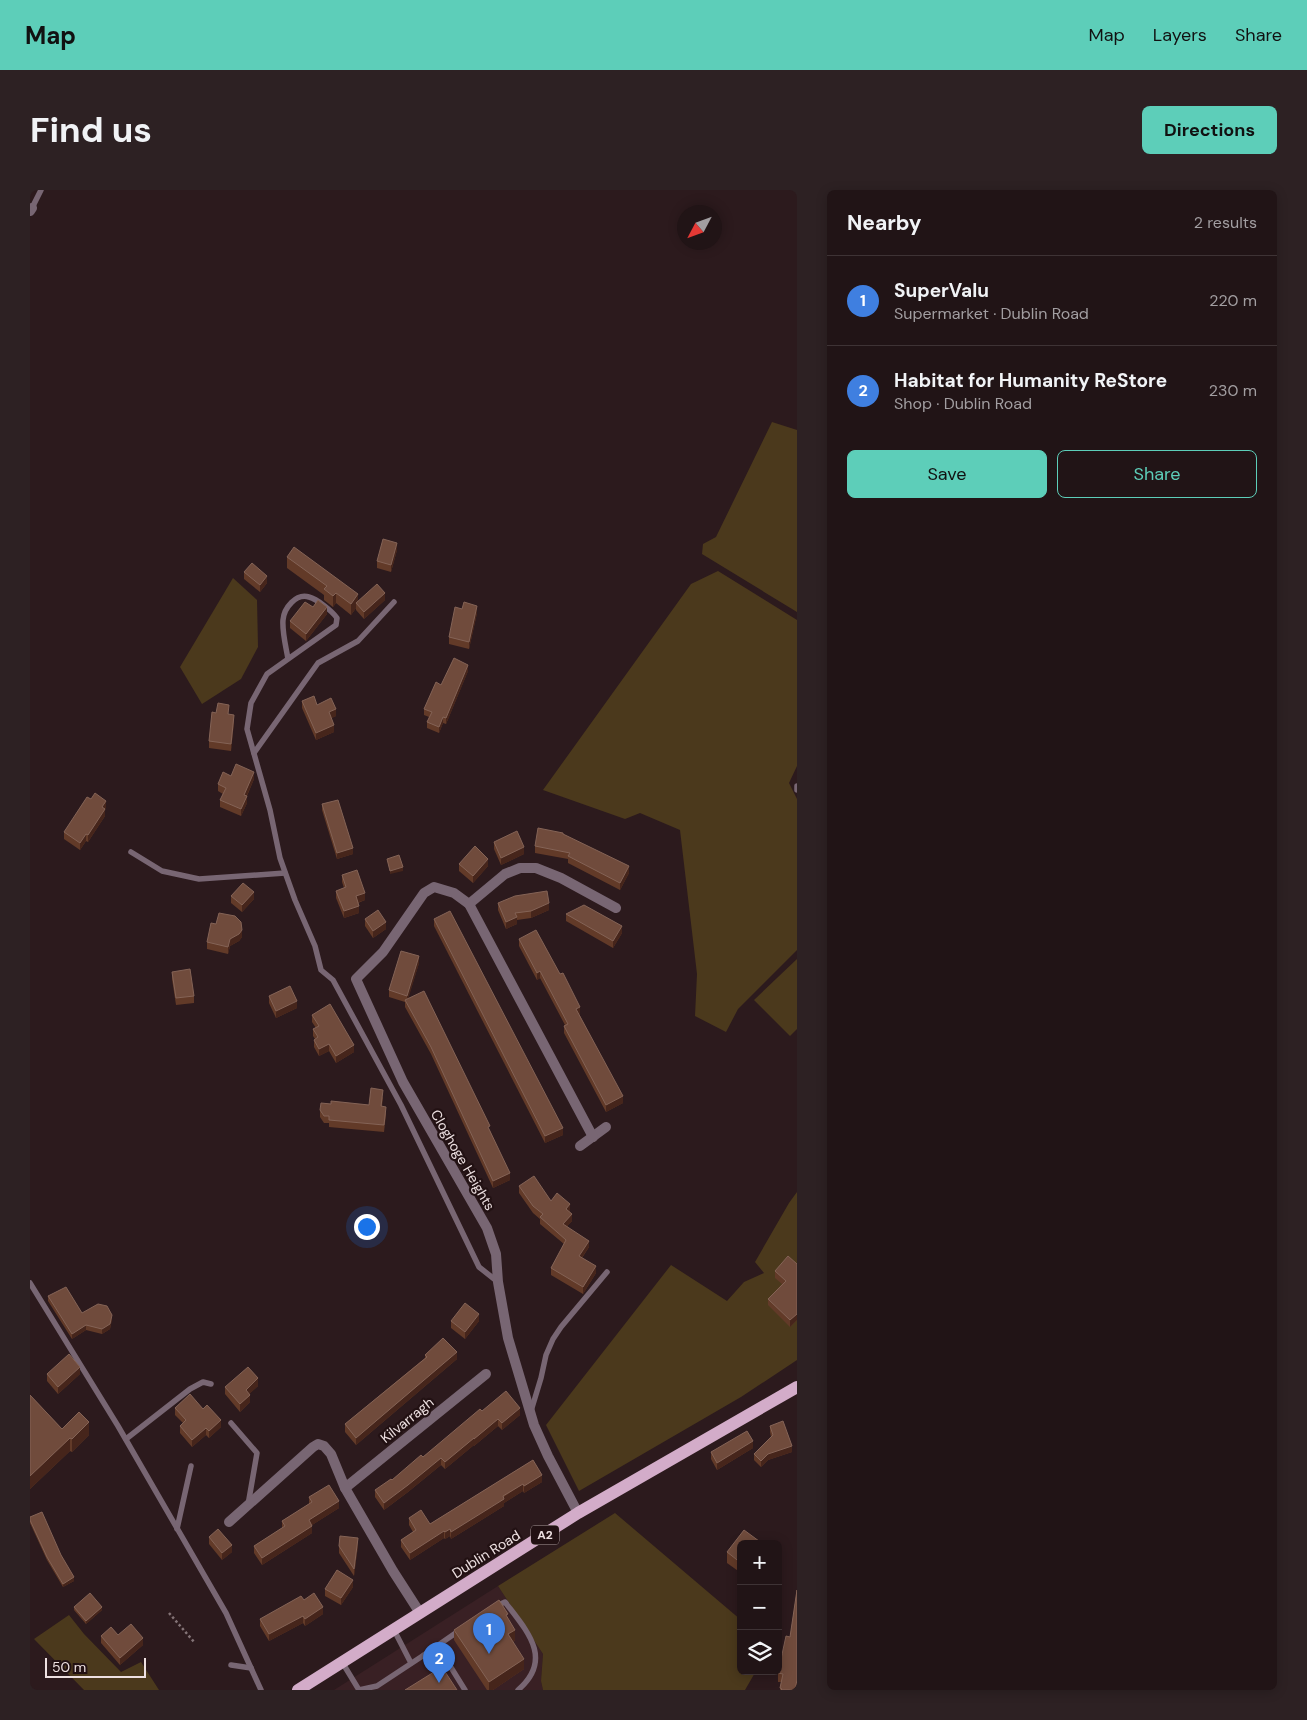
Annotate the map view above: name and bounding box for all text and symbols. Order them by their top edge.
text: Map [25,20,76,51]
text: Map [1089,23,1125,47]
text: Layers [1153,23,1207,47]
text: Share [1235,23,1282,47]
button: Directions [1142,106,1277,154]
text: Find us [30,107,152,153]
north arrow [677,205,722,250]
text: Nearby [847,209,921,237]
text: 2 results [1194,212,1257,233]
text: SuperValu [894,278,989,303]
text: 1 [860,290,866,311]
text: 220 m [1209,290,1257,311]
text: Supermarket · Dublin Road [894,303,1089,324]
text: Habitat for Humanity ReStore [894,368,1167,393]
text: 2 [858,380,868,401]
text: 230 m [1209,380,1257,401]
text: Shop · Dublin Road [894,393,1032,414]
button: Save [847,450,1047,498]
button: Share [1057,450,1257,498]
street label: Cloghoge Heights [427,1106,499,1214]
your location [354,1214,380,1240]
street label: Kilvarragh [377,1393,437,1447]
street label: Dublin Road [448,1526,524,1582]
road number: A2 [531,1526,559,1544]
map controls [737,1540,782,1675]
button: + [737,1540,782,1585]
button: − [737,1585,782,1630]
pin: 1 [473,1613,505,1654]
button: layers [737,1630,782,1675]
pin: 2 [423,1642,455,1683]
scale bar [45,1655,146,1678]
text: 50 m [52,1658,86,1676]

